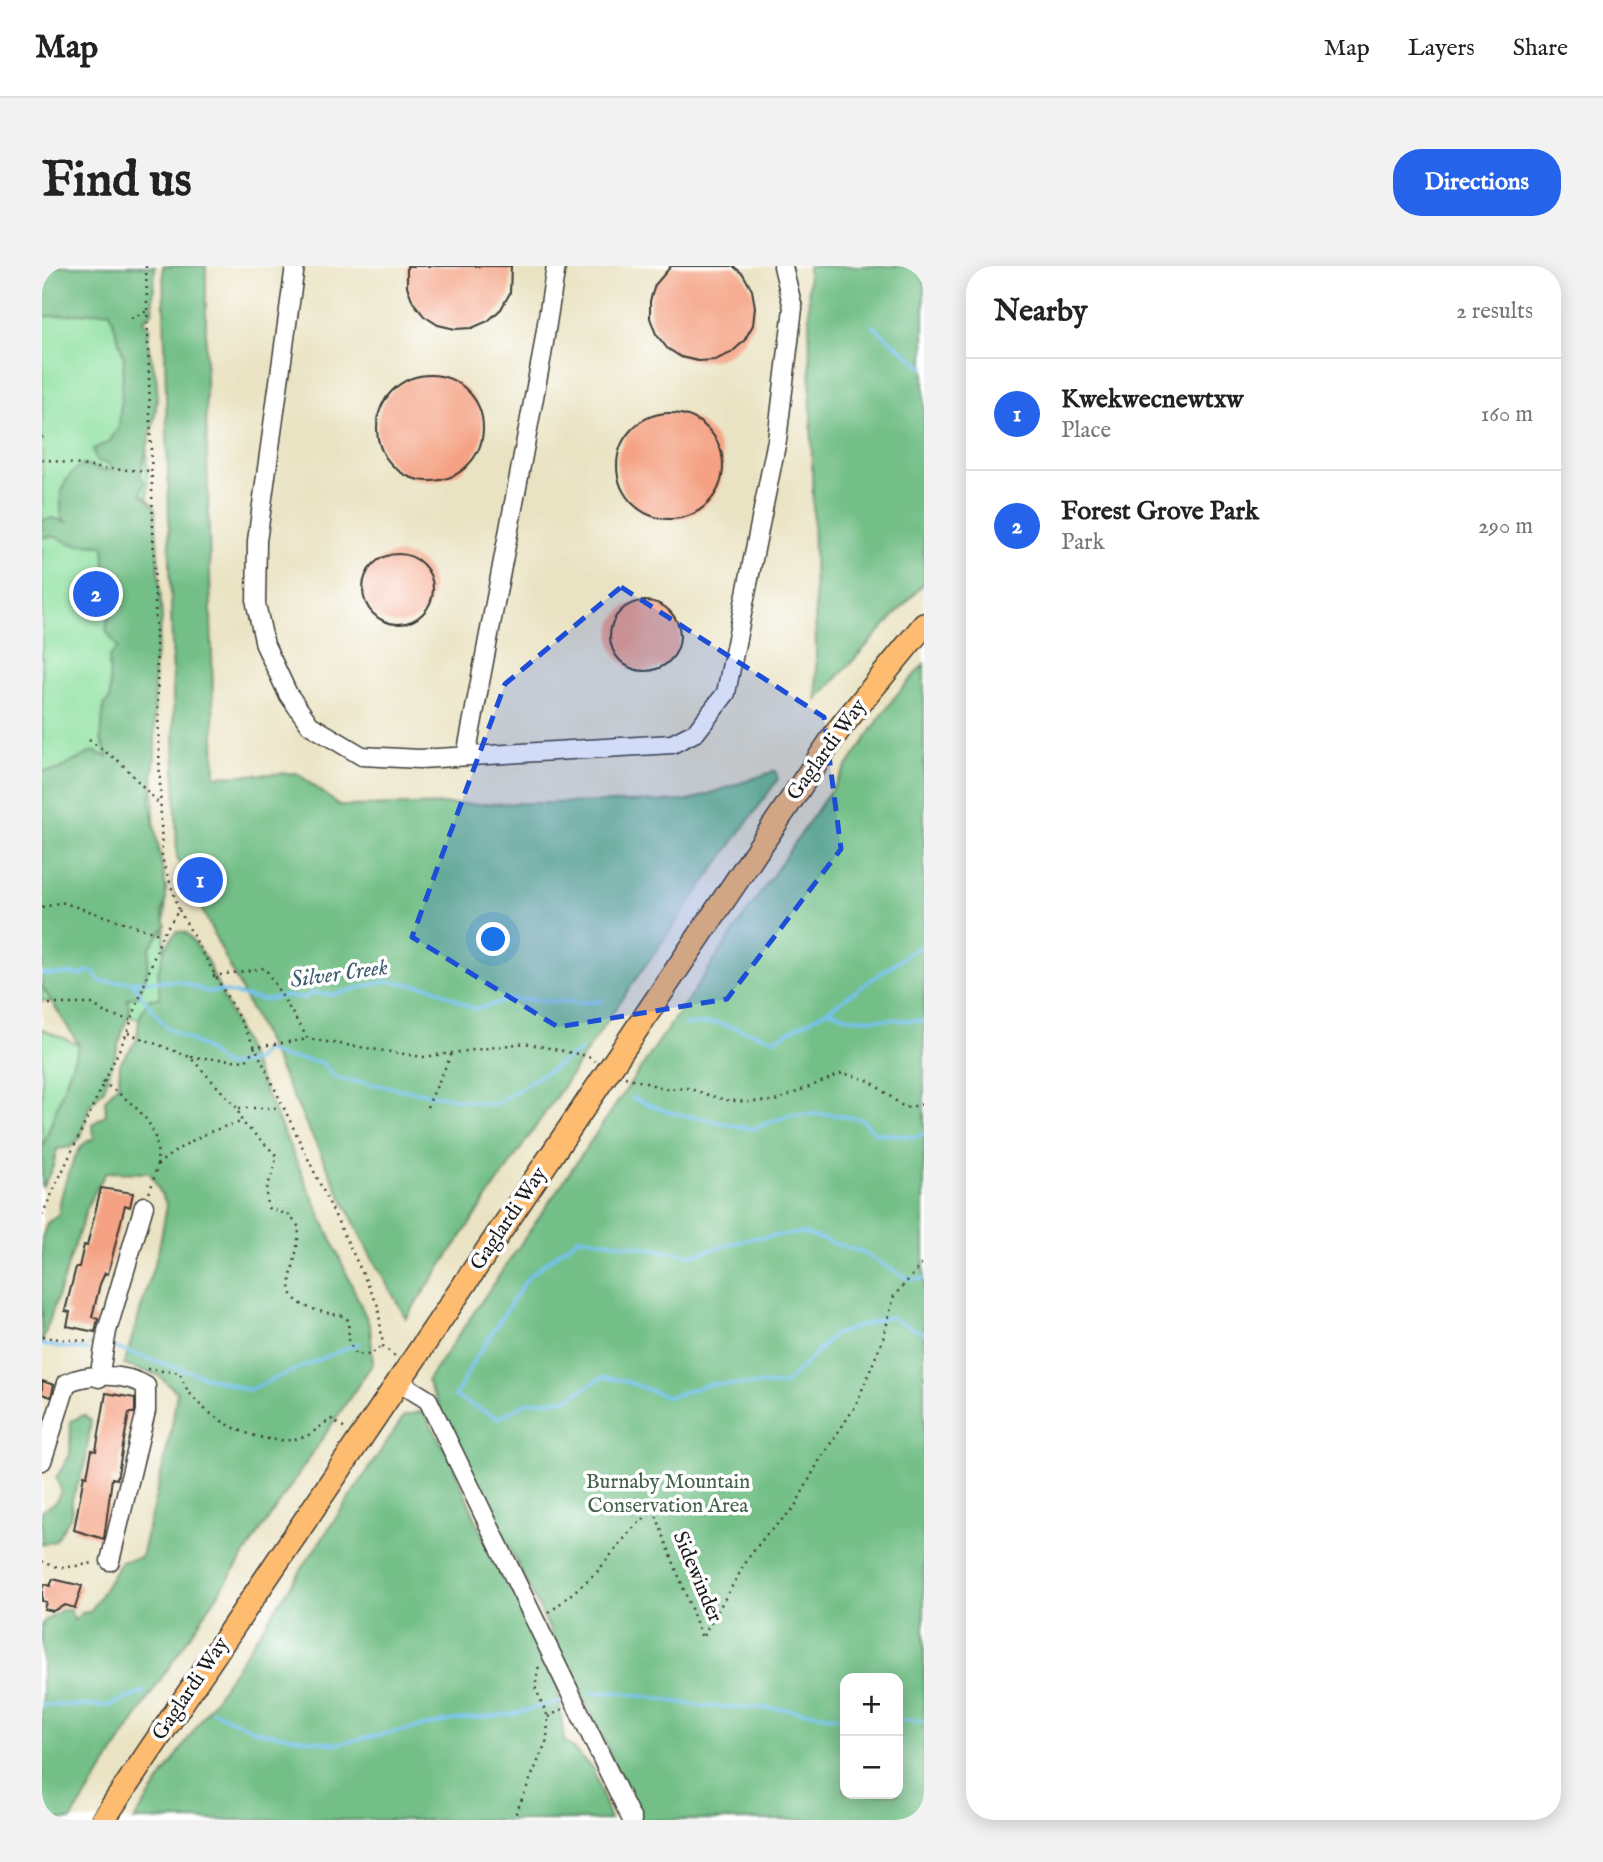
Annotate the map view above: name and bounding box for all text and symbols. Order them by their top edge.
text: Map [35,27,98,69]
text: Map [1324,33,1370,64]
text: Layers [1408,33,1475,64]
text: Share [1513,33,1568,64]
button: Directions [1393,149,1561,216]
text: Find us [42,151,192,213]
text: Nearby [994,293,1087,331]
text: 2 results [1456,297,1533,326]
text: Kwekwecnewtxw [1061,383,1243,416]
text: 1 [1013,400,1021,429]
text: 160 m [1481,400,1533,429]
text: Place [1061,416,1111,445]
text: Forest Grove Park [1061,495,1259,528]
text: 2 [1012,512,1022,541]
text: 290 m [1478,512,1533,541]
text: Park [1061,528,1105,557]
pin: 2 [73,568,119,620]
street label: Gaglardi Way [781,693,873,806]
pin: 1 [177,854,223,906]
your location [476,922,510,956]
water label: Silver Creek [288,953,390,995]
street label: Gaglardi Way [465,1162,554,1276]
park label: Burnaby Mountain Conservation Area [586,1469,750,1520]
street label: Sidewinder [666,1527,728,1627]
street label: Gaglardi Way [147,1632,236,1746]
map controls [840,1673,903,1799]
button: + [840,1673,903,1736]
button: − [840,1736,903,1799]

